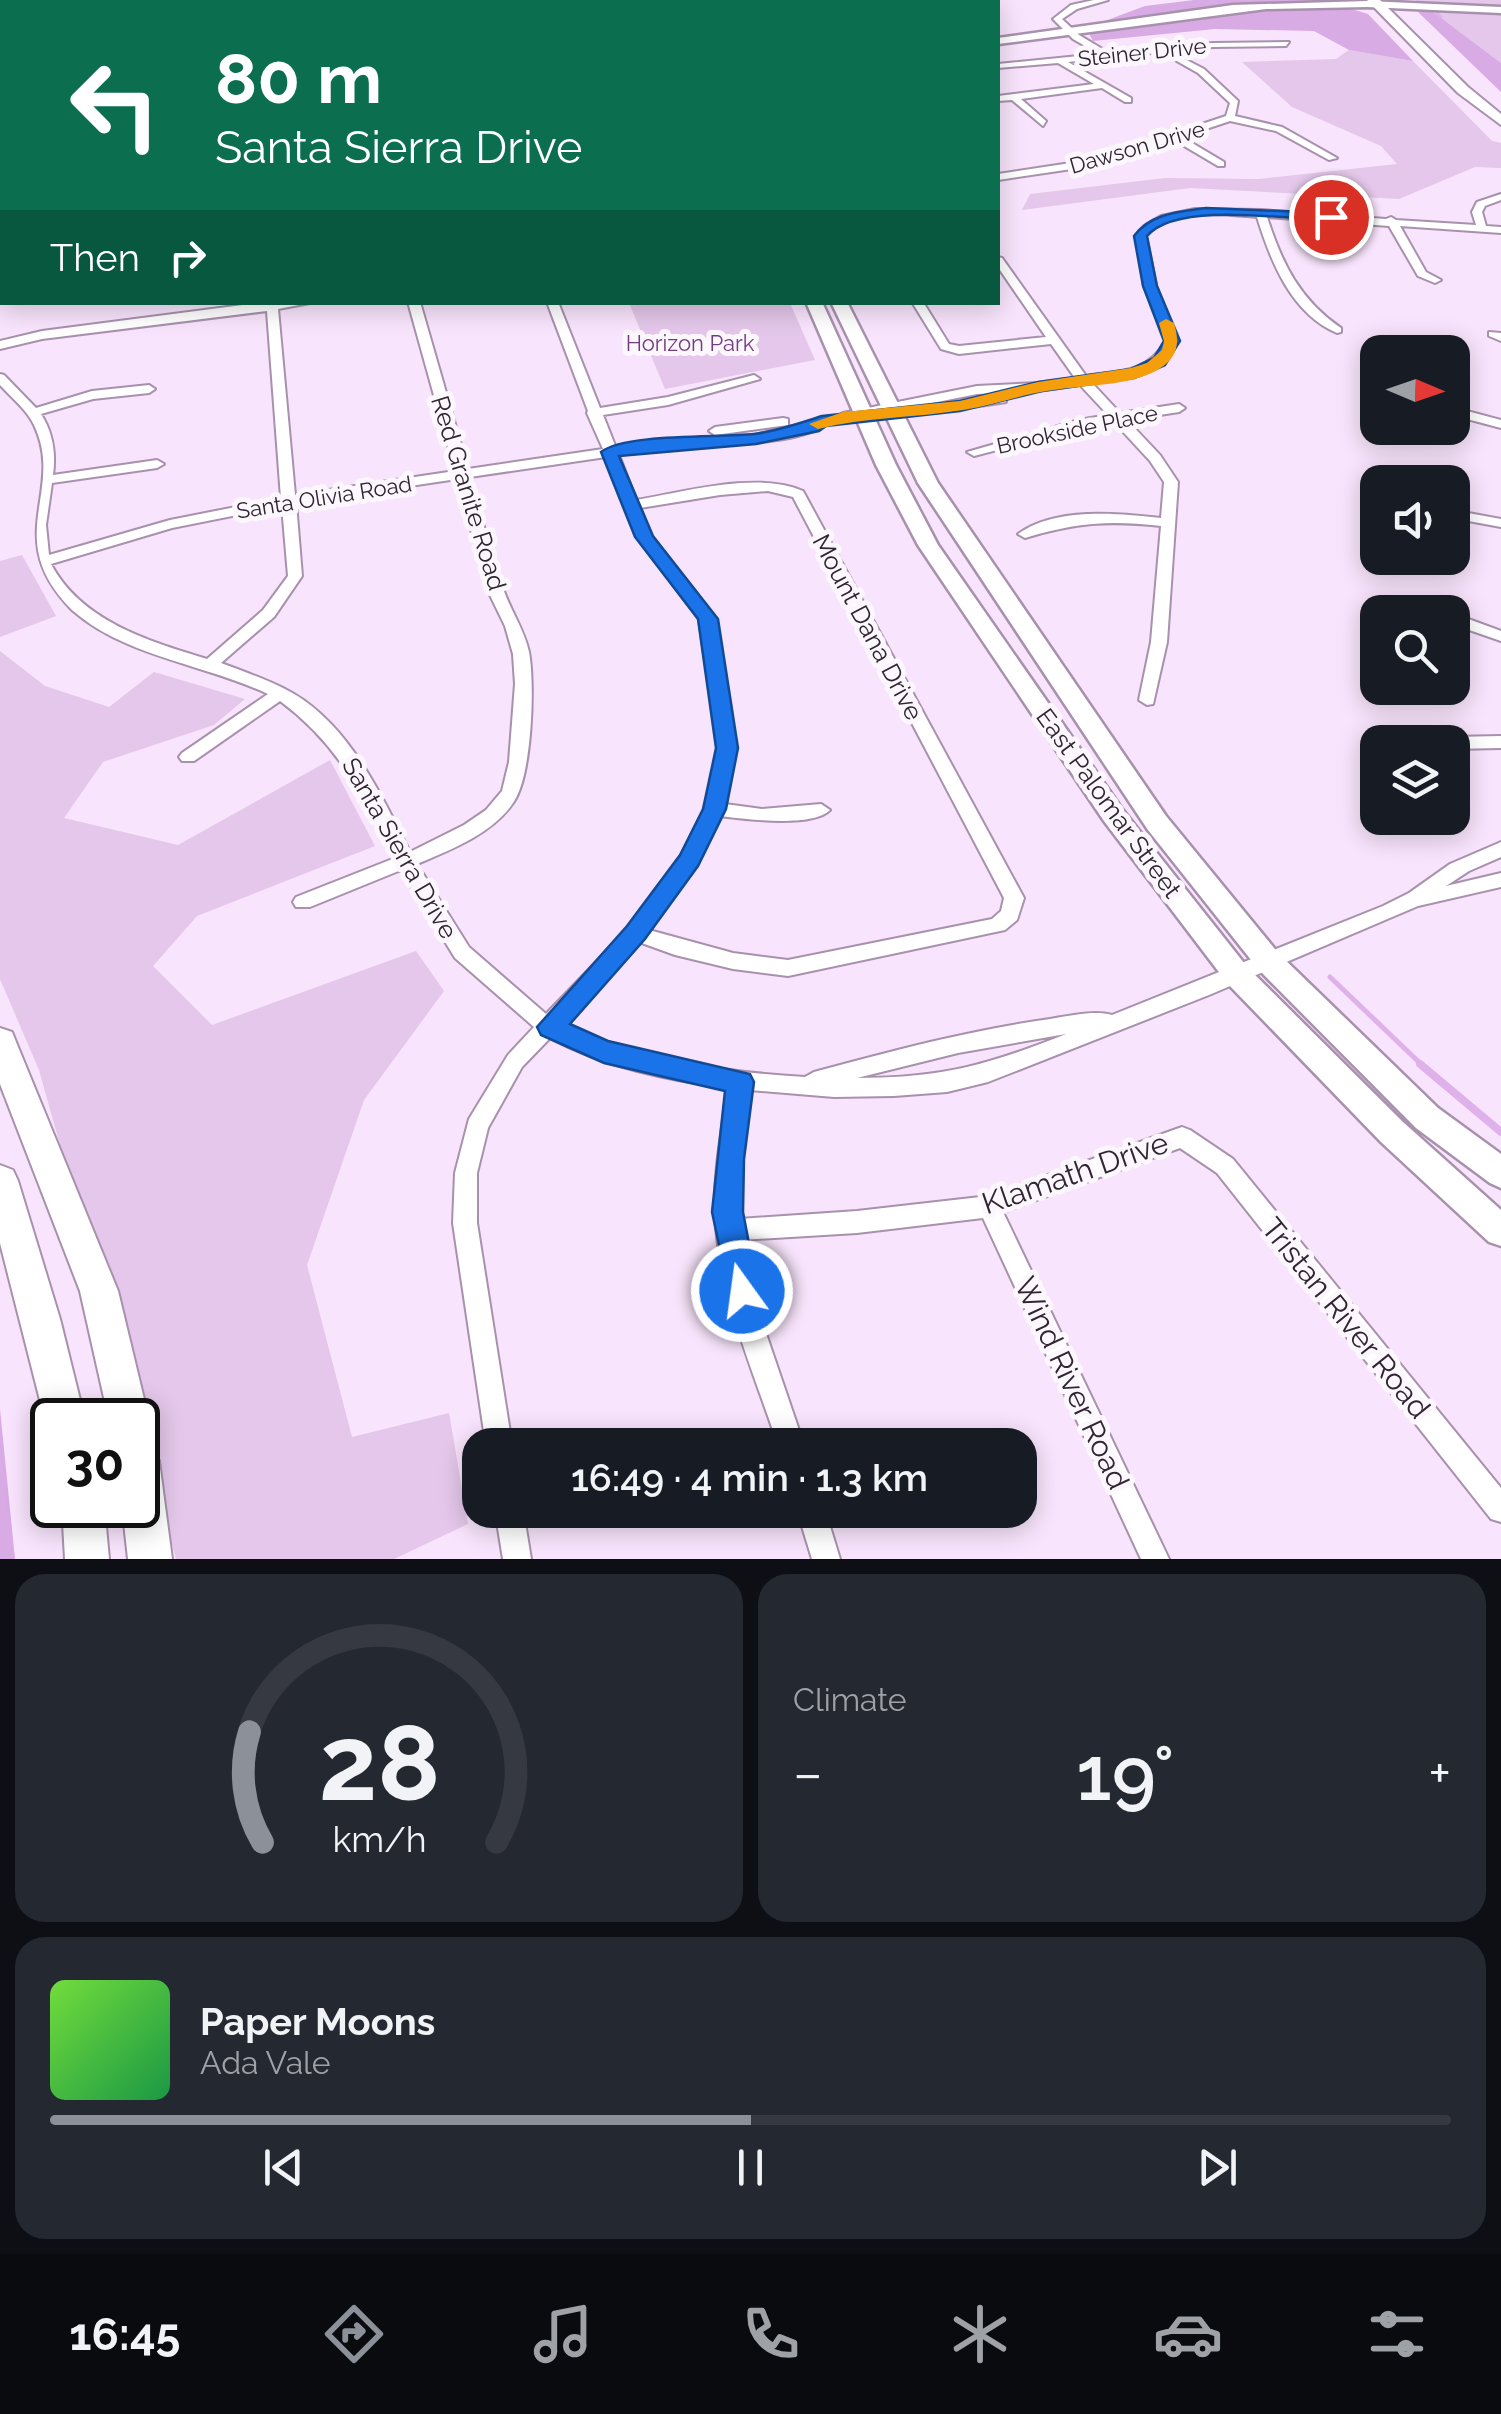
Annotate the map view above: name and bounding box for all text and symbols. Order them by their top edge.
street label: Steiner Drive [1076,32,1208,72]
text: 80 m [215,37,382,119]
icon: left [50,40,180,170]
street label: Dawson Drive [1066,115,1208,179]
text: Santa Sierra Drive [215,121,582,174]
pin [1289,175,1374,260]
icon: arrive [1304,190,1359,245]
icon: right [160,230,215,285]
text: Then [50,235,140,280]
park label: Horizon Park [626,330,755,356]
north arrow [1360,335,1470,445]
map controls [1360,335,1470,835]
street label: Red Granite Road [425,392,513,594]
street label: Brookside Place [994,399,1160,459]
button: sound [1360,465,1470,575]
street label: Santa Olivia Road [234,470,414,524]
street label: Mount Dana Drive [806,529,930,725]
button: search [1360,595,1470,705]
street label: East Palomar Street [1030,702,1188,904]
button: layers [1360,725,1470,835]
street label: Santa Sierra Drive [336,752,464,944]
street label: Klamath Drive [977,1125,1173,1221]
street label: Tristan River Road [1255,1211,1437,1425]
position arrow [690,1239,794,1343]
street label: Wind River Road [1007,1271,1137,1495]
speed limit sign: 30 [30,1398,160,1528]
text: 16:49 · 4 min · 1.3 km [571,1455,928,1500]
text: Climate [793,1681,907,1718]
text: 28 [318,1702,440,1824]
text: 19° [1076,1729,1174,1818]
text: − [793,1741,823,1806]
text: + [1428,1741,1451,1806]
text: km/h [332,1818,426,1860]
text: Paper Moons [200,1999,435,2044]
text: Ada Vale [200,2044,331,2081]
icon: previous [256,2140,311,2195]
icon: pause [723,2140,778,2195]
icon: next [1190,2140,1245,2195]
icon: directions [319,2299,389,2369]
icon: music [528,2299,598,2369]
icon: phone [736,2299,806,2369]
icon: climate [945,2299,1015,2369]
icon: car [1153,2299,1223,2369]
icon: filters [1362,2299,1432,2369]
text: 16:45 [69,2308,181,2361]

